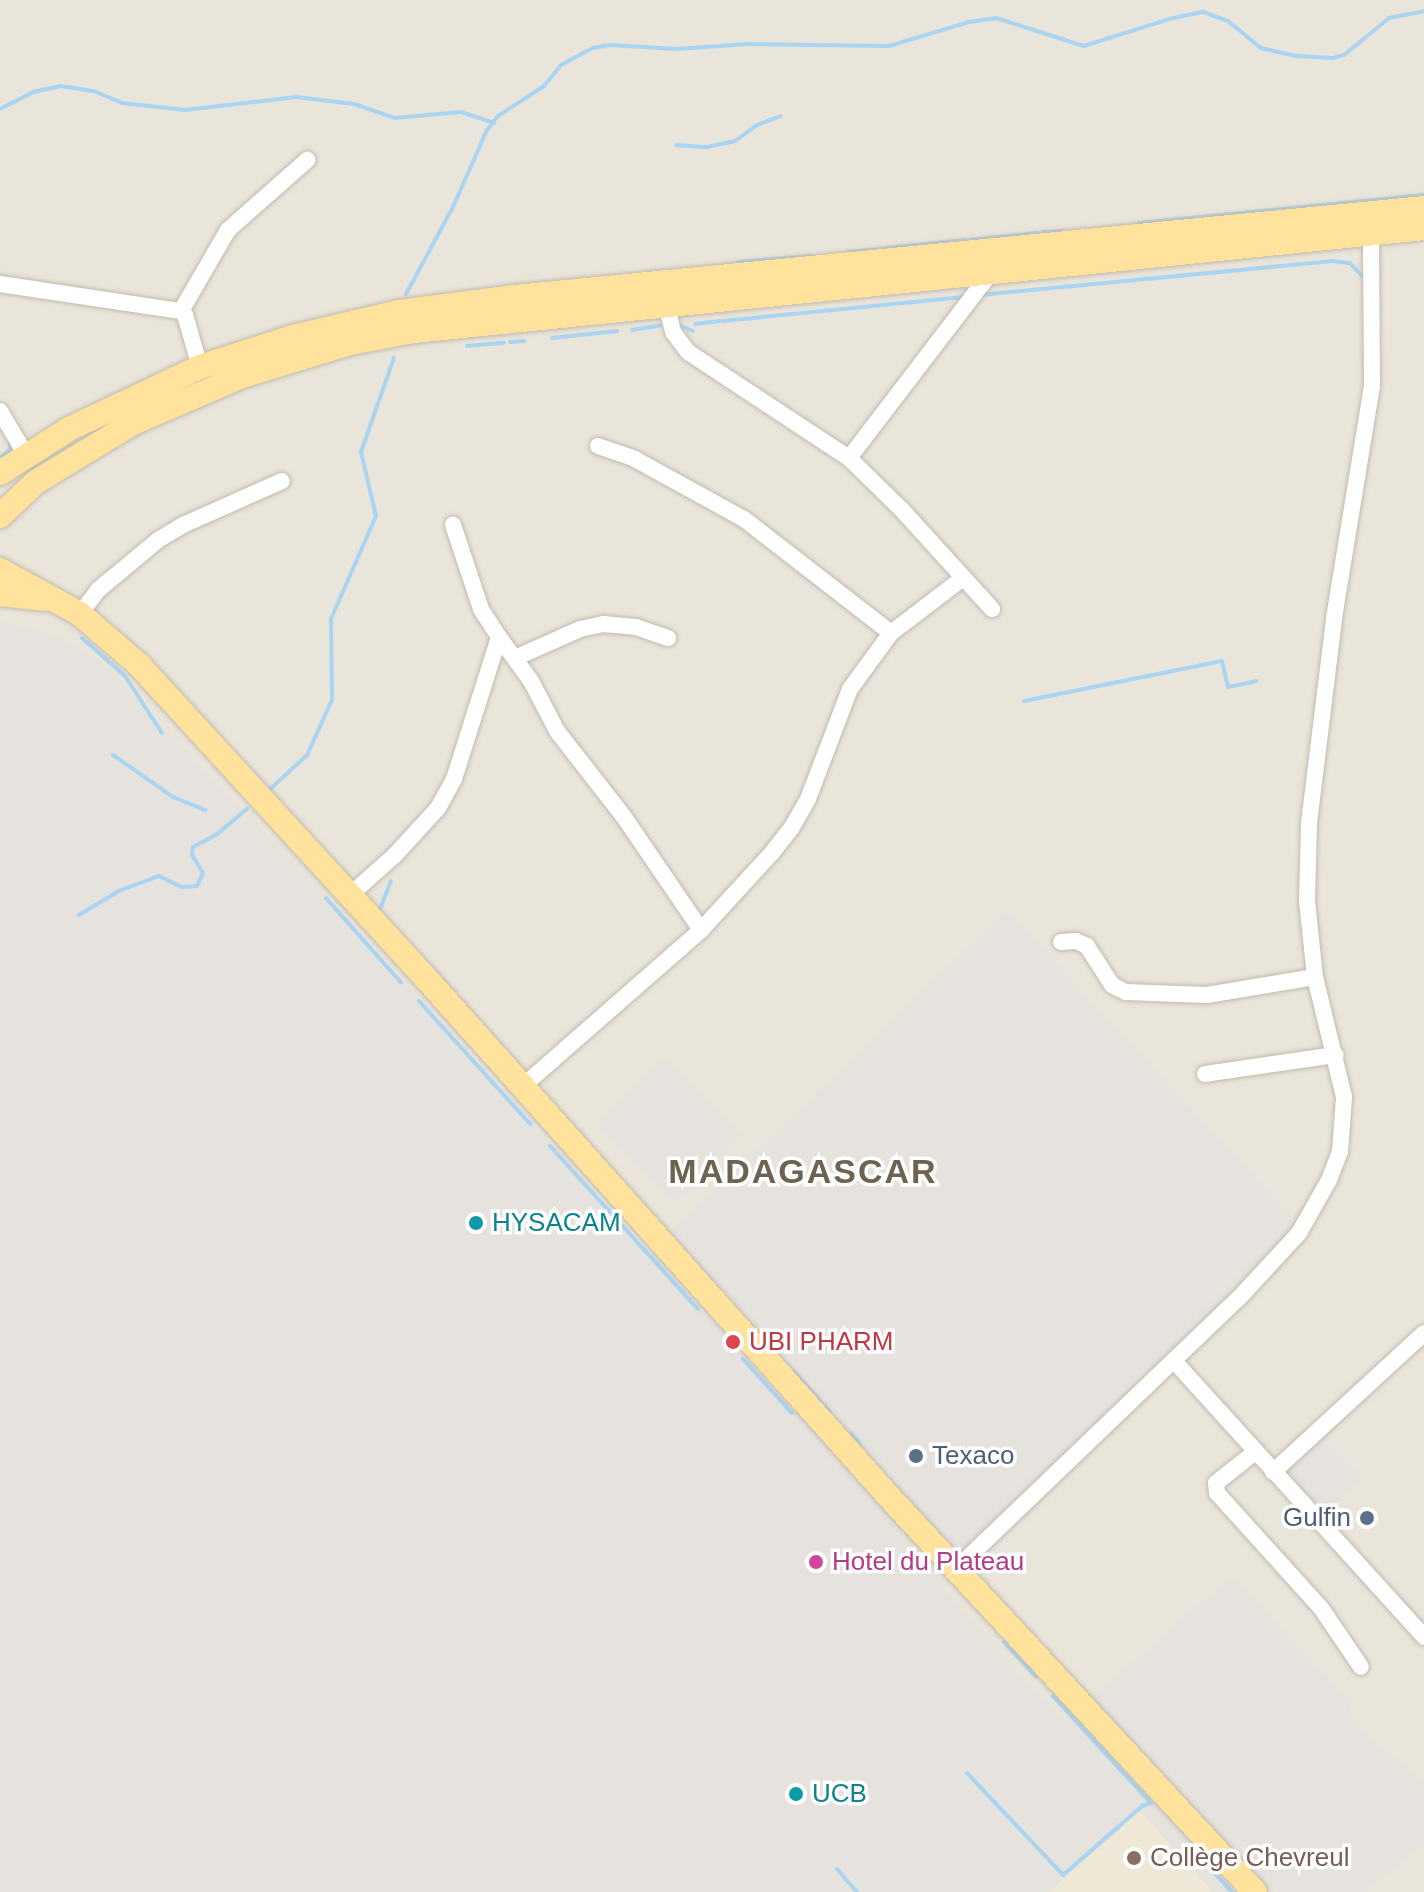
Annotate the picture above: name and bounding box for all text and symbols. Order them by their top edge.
district label: MADAGASCAR [668,1152,938,1192]
place label: HYSACAM [492,1207,621,1239]
marker: HYSACAM [467,1214,485,1232]
place label: UBI PHARM [749,1326,893,1358]
marker: UBI PHARM [724,1333,742,1351]
place label: Texaco [932,1440,1014,1472]
marker: Texaco [907,1447,925,1465]
place label: Gulfin [1283,1502,1351,1534]
marker: Gulfin [1358,1509,1376,1527]
place label: Hotel du Plateau [832,1546,1024,1578]
marker: Hotel du Plateau [807,1553,825,1571]
place label: UCB [812,1778,867,1810]
marker: UCB [787,1785,805,1803]
place label: Collège Chevreul [1150,1842,1349,1874]
marker: Collège Chevreul [1125,1849,1143,1867]

